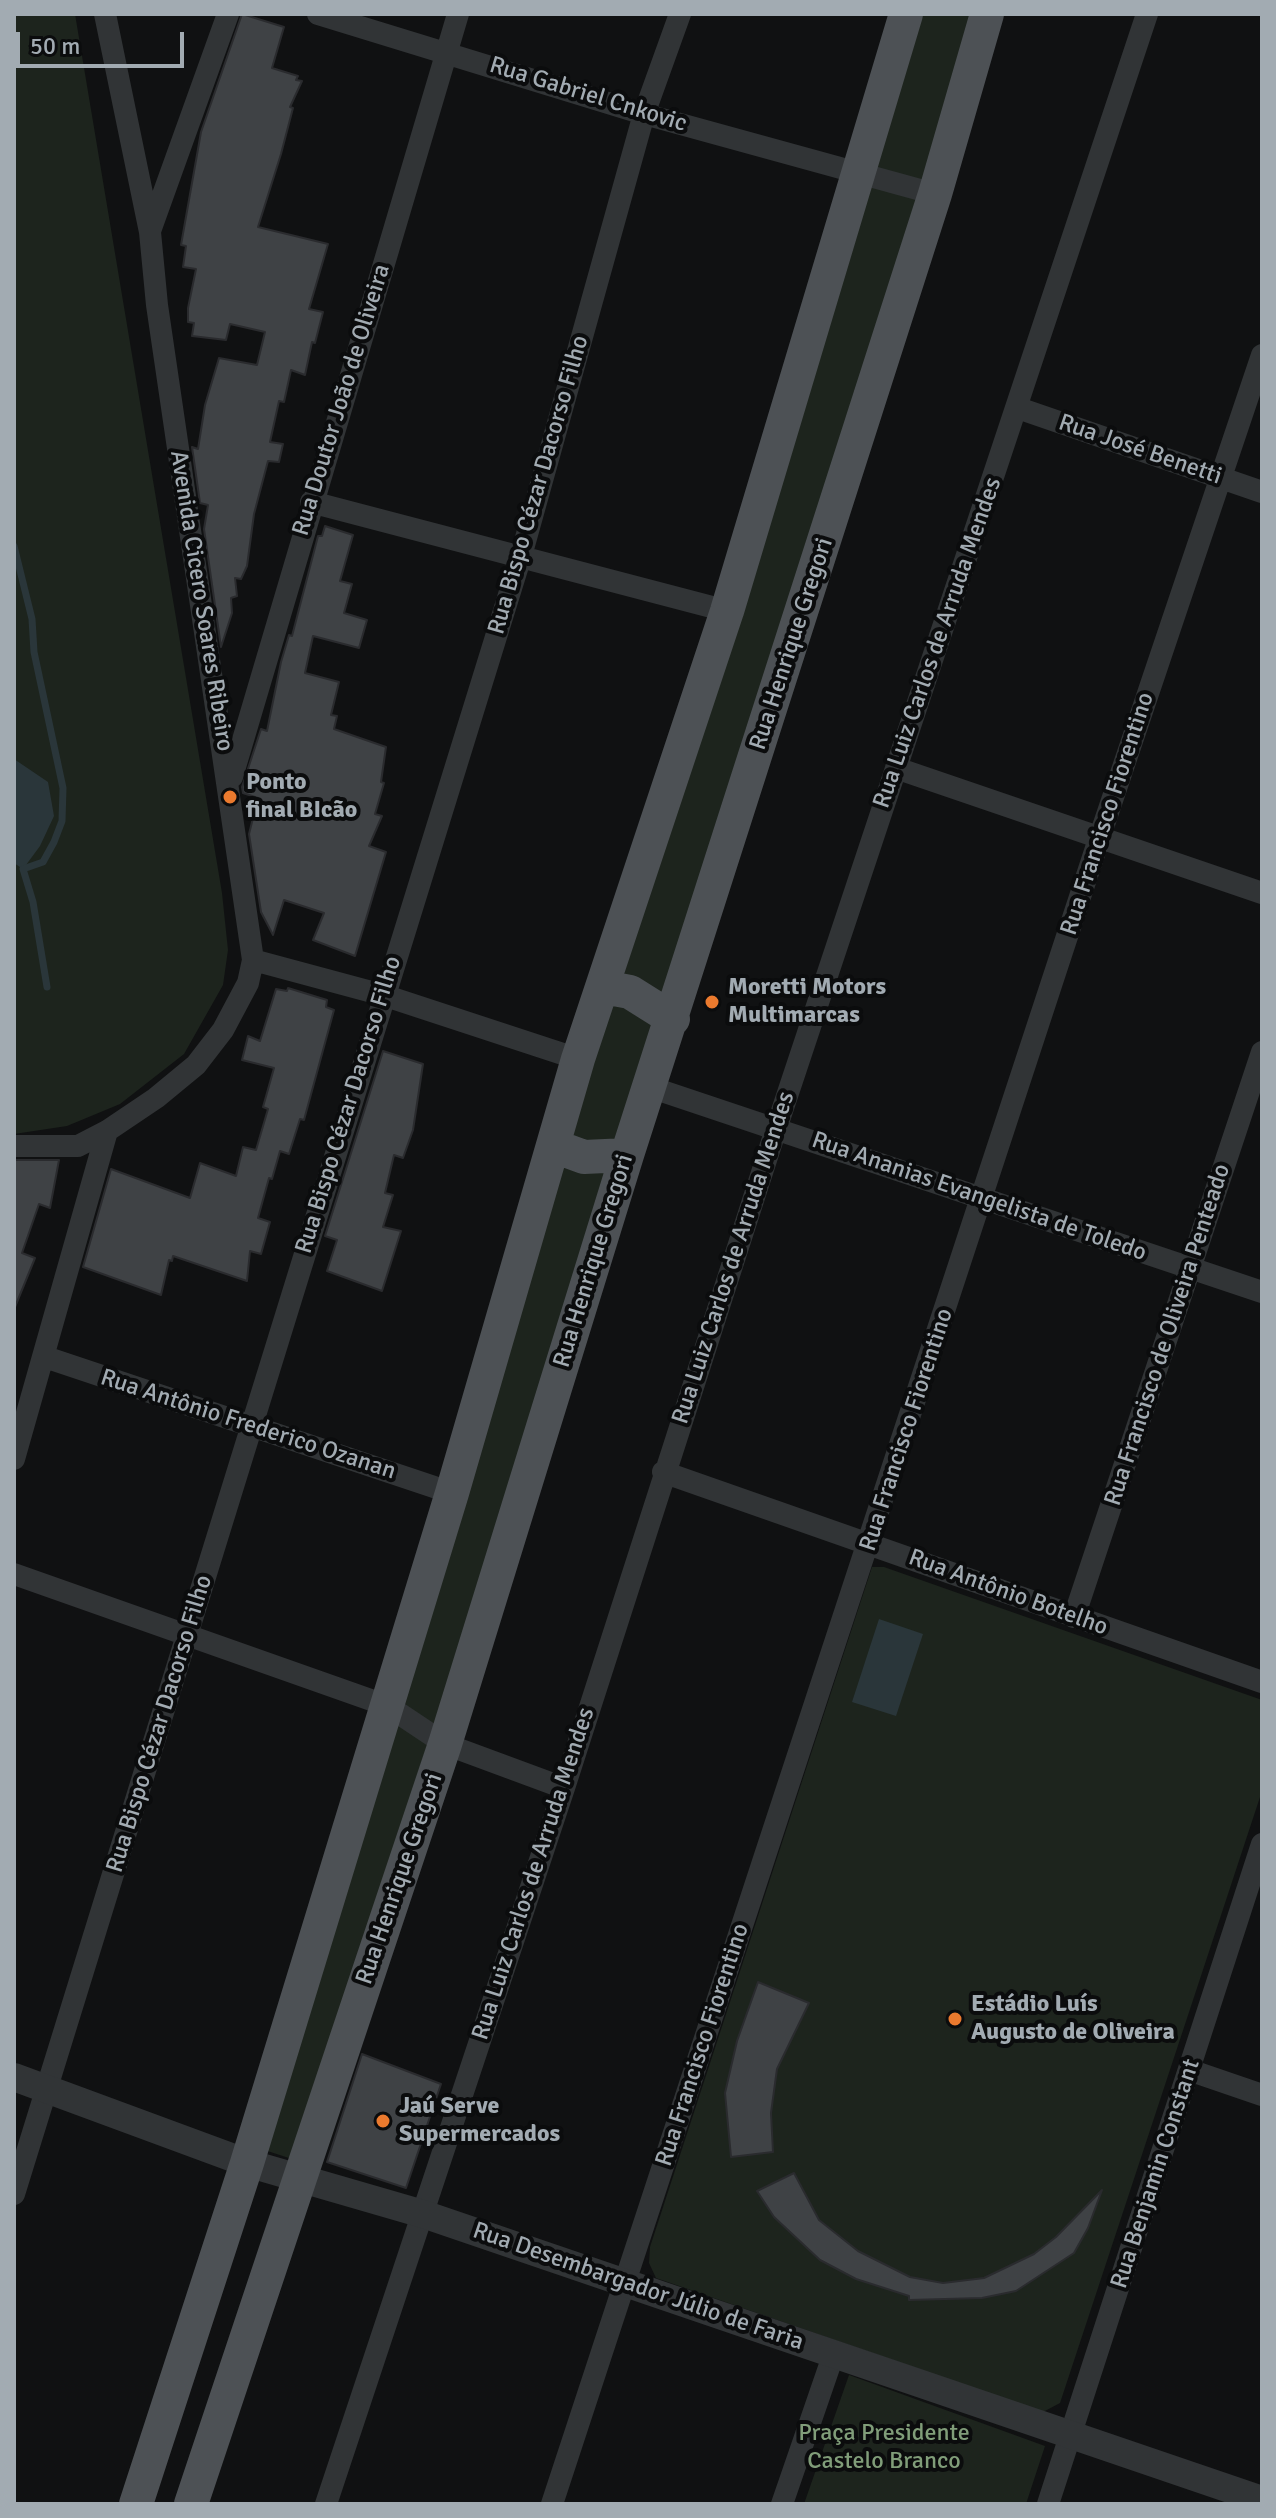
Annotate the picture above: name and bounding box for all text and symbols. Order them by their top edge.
scale bar [20,16,188,66]
text: 50 m [30,31,80,61]
street label: Rua Gabriel Cnkovic [486,51,690,139]
street label: Rua Doutor João de Oliveira [287,261,397,539]
street label: Rua Bispo Cézar Dacorso Filho [482,332,596,638]
street label: Rua José Benetti [1055,409,1225,491]
street label: Avenida Cicero Soares Ribeiro [163,449,239,753]
street label: Rua Luiz Carlos de Arruda Mendes [868,474,1008,812]
street label: Rua Henrique Gregori [744,534,840,754]
street label: Rua Francisco Fiorentino [1055,689,1161,939]
place label: Ponto final BIcão [246,769,357,825]
marker: Ponto final BIcão [221,788,239,806]
street label: Rua Bispo Cézar Dacorso Filho [290,953,408,1257]
place label: Moretti Motors Multimarcas [728,974,886,1030]
marker: Moretti Motors Multimarcas [703,993,721,1011]
street label: Rua Luiz Carlos de Arruda Mendes [667,1088,801,1428]
street label: Rua Ananias Evangelista de Toledo [808,1126,1150,1268]
street label: Rua Henrique Gregori [548,1151,640,1371]
street label: Rua Francisco de Oliveira Penteado [1099,1161,1237,1509]
street label: Rua Francisco Fiorentino [854,1305,960,1555]
street label: Rua Antônio Frederico Ozanan [97,1364,399,1486]
street label: Rua Antônio Botelho [904,1544,1112,1642]
street label: Rua Bispo Cézar Dacorso Filho [101,1572,219,1876]
street label: Rua Luiz Carlos de Arruda Mendes [467,1704,601,2044]
street label: Rua Henrique Gregori [350,1770,450,1988]
street label: Rua Francisco Fiorentino [650,1920,756,2170]
place label: Estádio Luís Augusto de Oliveira [971,1991,1175,2047]
marker: Estádio Luís Augusto de Oliveira [946,2010,964,2028]
street label: Rua Benjamin Constant [1105,2056,1207,2292]
place label: Jaú Serve Supermercados [399,2093,560,2149]
marker: Jaú Serve Supermercados [374,2112,392,2130]
street label: Rua Desembargador Júlio de Faria [469,2217,807,2357]
park label: Praça Presidente Castelo Branco [798,2420,970,2476]

